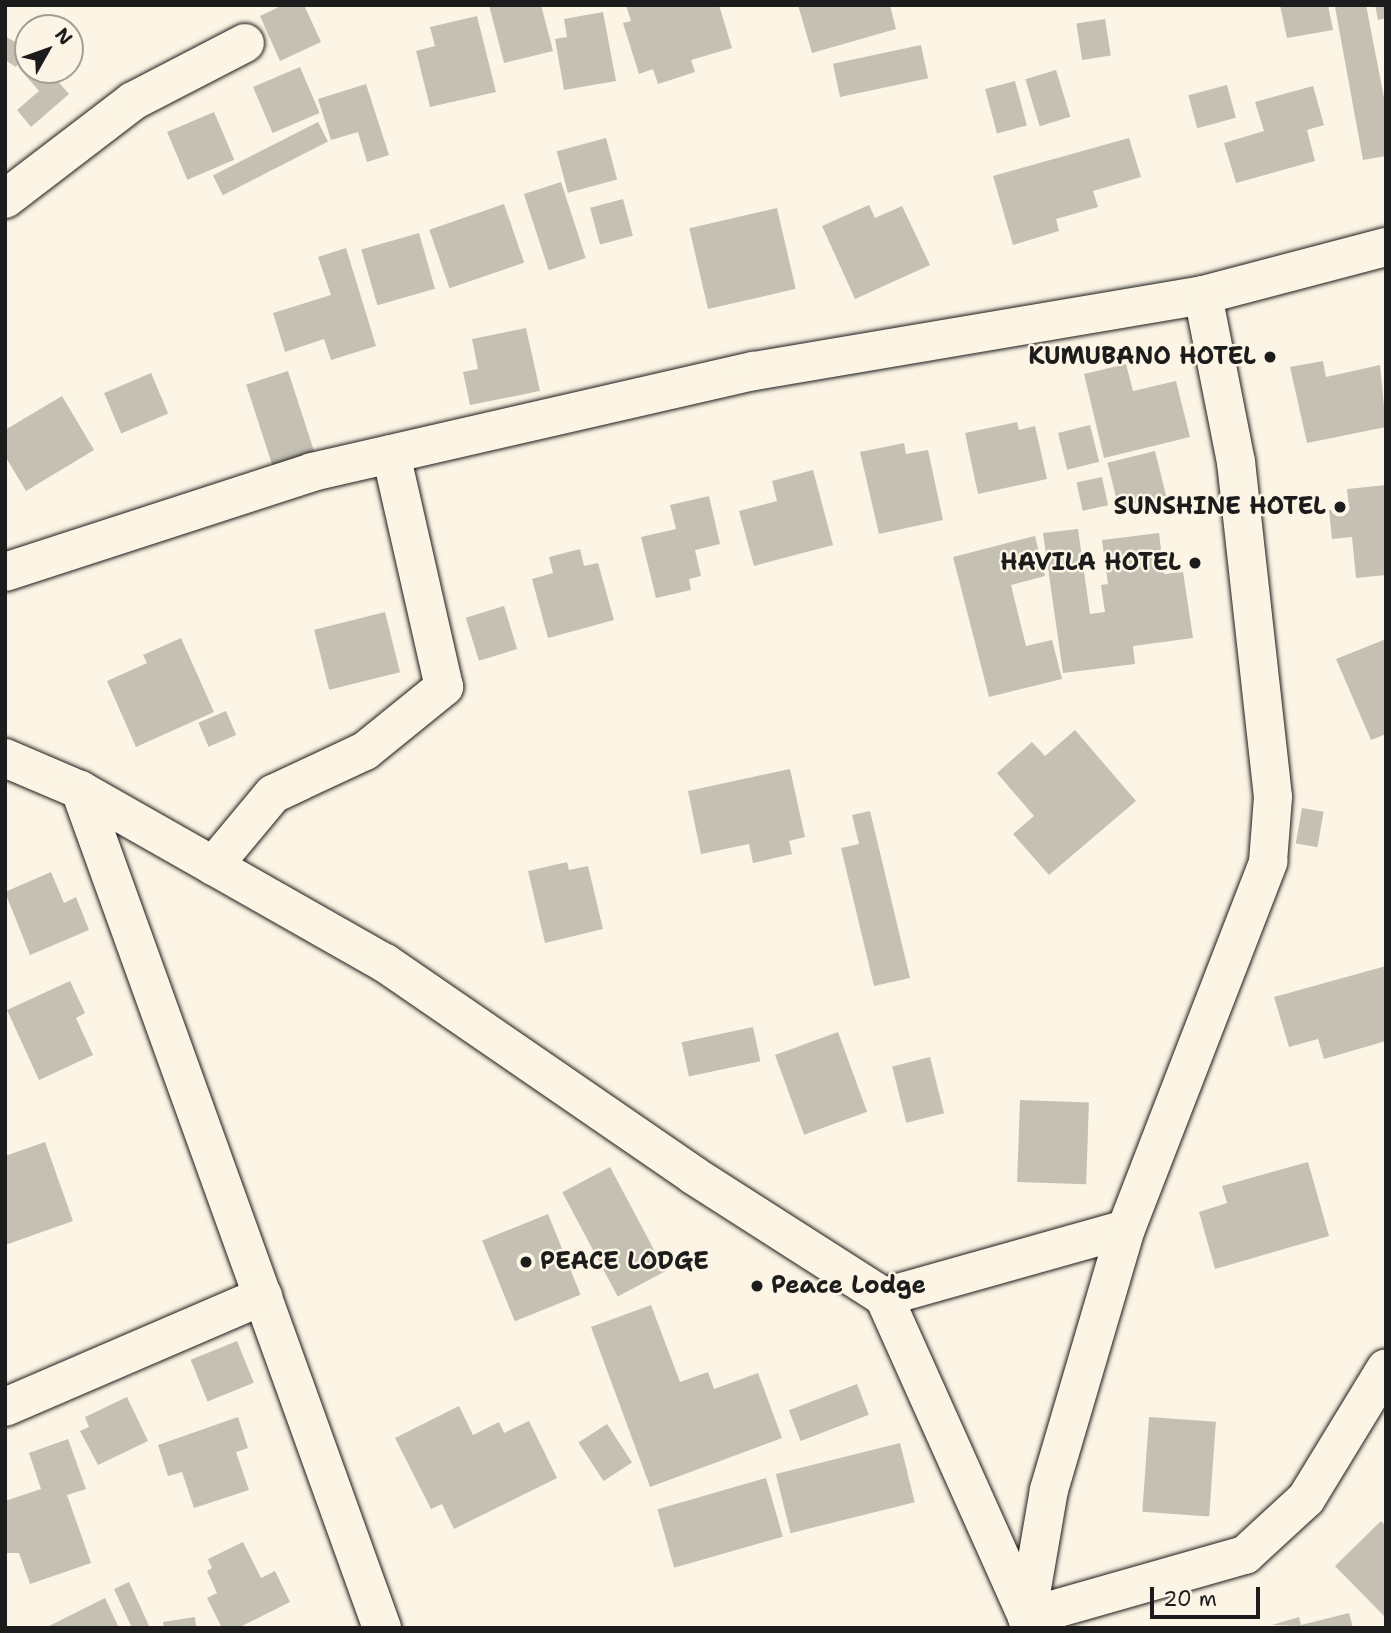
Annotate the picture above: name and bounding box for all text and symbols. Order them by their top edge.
north arrow [14,14,84,84]
text: N [50,23,78,50]
place label: KUMUBANO HOTEL [1028,343,1256,371]
marker: KUMUBANO HOTEL [1262,349,1278,365]
place label: SUNSHINE HOTEL [1114,493,1326,521]
marker: SUNSHINE HOTEL [1332,499,1348,515]
place label: HAVILA HOTEL [1000,549,1181,577]
marker: HAVILA HOTEL [1187,555,1203,571]
place label: PEACE LODGE [540,1248,709,1276]
marker: PEACE LODGE [518,1254,534,1270]
place label: Peace Lodge [771,1272,926,1300]
marker: Peace Lodge [749,1278,765,1294]
scale bar [1153,1574,1263,1618]
text: 20 m [1163,1585,1217,1613]

